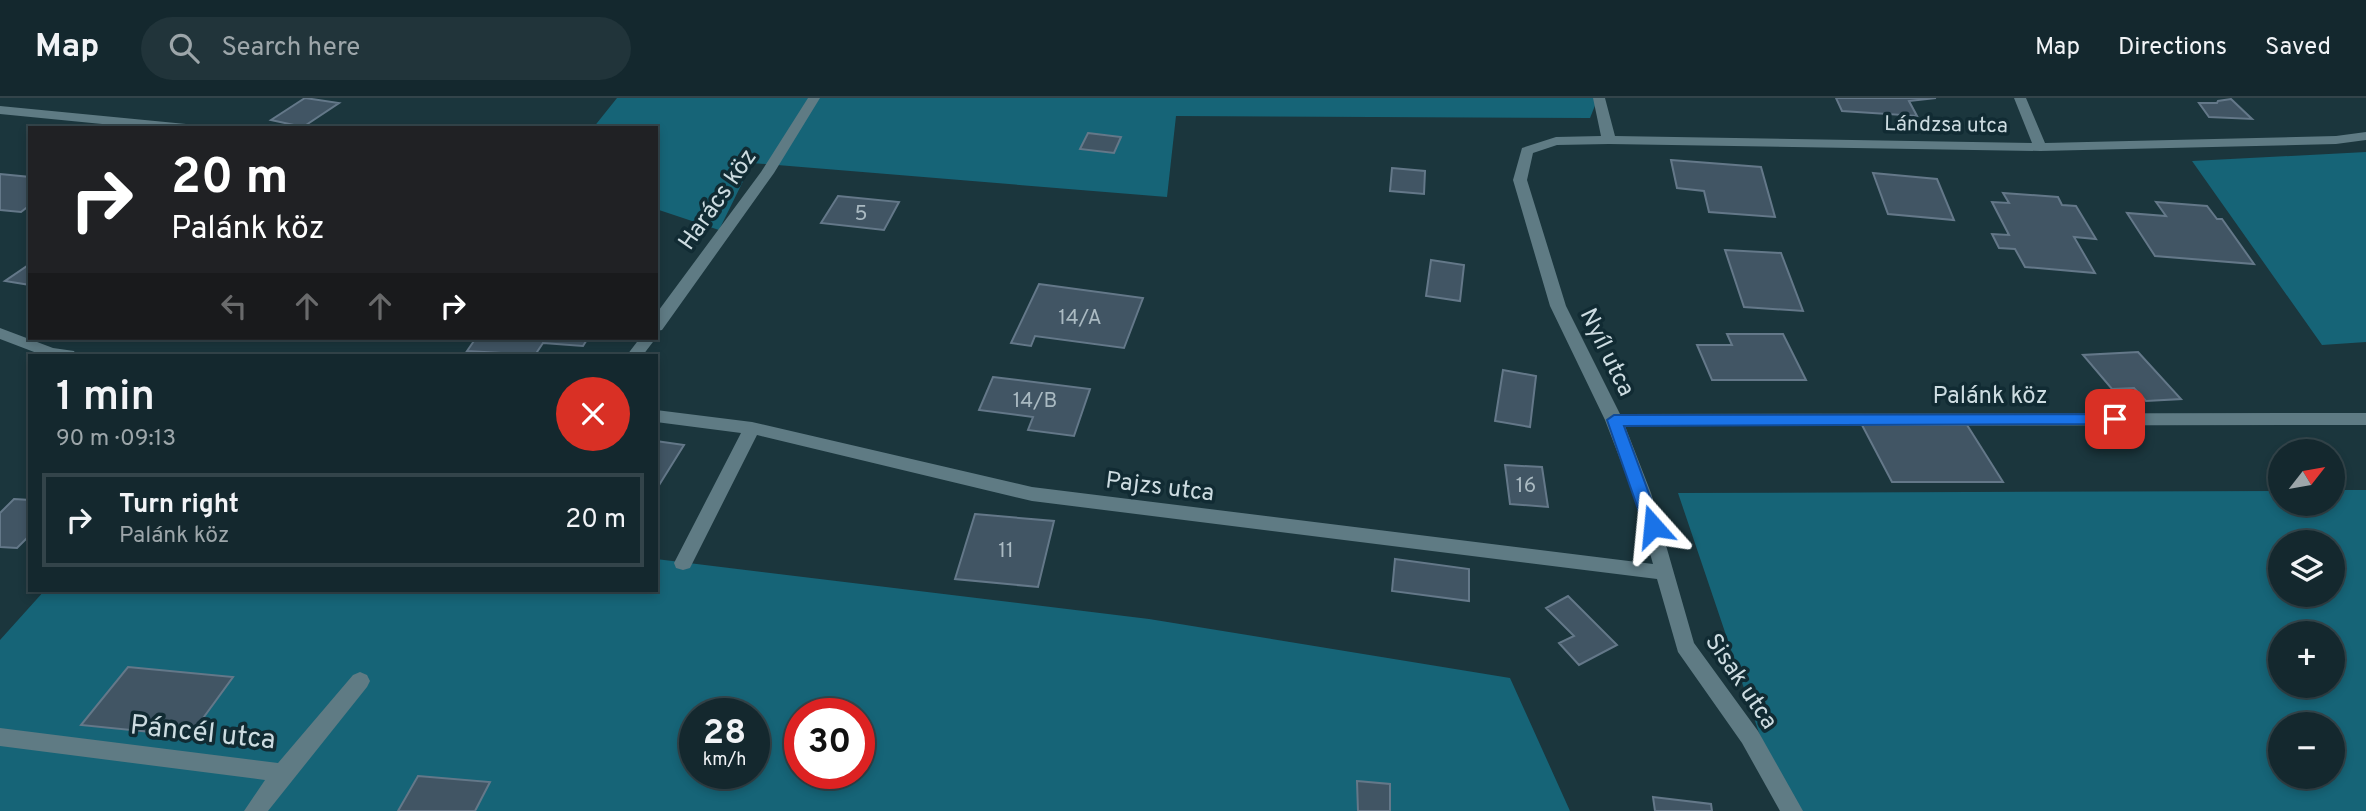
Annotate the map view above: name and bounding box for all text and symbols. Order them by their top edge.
search box [141,17,631,80]
text: Map [35,27,99,69]
icon: search [165,29,203,67]
text: Search here [221,32,360,65]
text: Map [2035,33,2080,63]
text: Directions [2118,33,2227,63]
text: Saved [2265,33,2331,63]
street label: Lándzsa utca [1884,111,2008,140]
street label: Harács köz [673,144,764,257]
text: 20 m [171,149,288,211]
icon: right [56,154,147,245]
house number: 5 [854,201,868,228]
text: Palánk köz [171,210,325,250]
icon: left [215,287,253,325]
icon: ahead [288,287,326,325]
icon: ahead [361,287,399,325]
icon: right [434,287,472,325]
street label: Nyíl utca [1572,304,1640,402]
house number: 14/A [1058,305,1102,332]
text: 1 min [56,372,155,425]
button: close [556,377,630,451]
street label: Palánk köz [1932,382,2048,412]
house number: 14/B [1013,388,1057,415]
pin [2085,389,2145,449]
icon: arrive [2096,400,2134,438]
text: 90 m · 09:13 [56,425,176,454]
north arrow [2268,439,2345,516]
map controls [2268,439,2345,789]
street label: Pajzs utca [1104,466,1216,510]
house number: 16 [1516,473,1536,500]
text: Turn right [119,489,239,522]
position arrow [1616,489,1690,563]
icon: right [60,501,98,539]
text: 20 m [565,504,626,537]
text: Palánk köz [119,522,229,551]
button: layers [2268,530,2345,607]
house number: 11 [998,538,1014,565]
button: + [2268,621,2345,698]
street label: Sisak utca [1697,628,1783,736]
speed limit sign: 30 [784,698,875,789]
street label: Páncél utca [128,708,277,760]
text: 28 [703,712,746,756]
button: − [2268,712,2345,789]
text: km/h [703,749,746,772]

